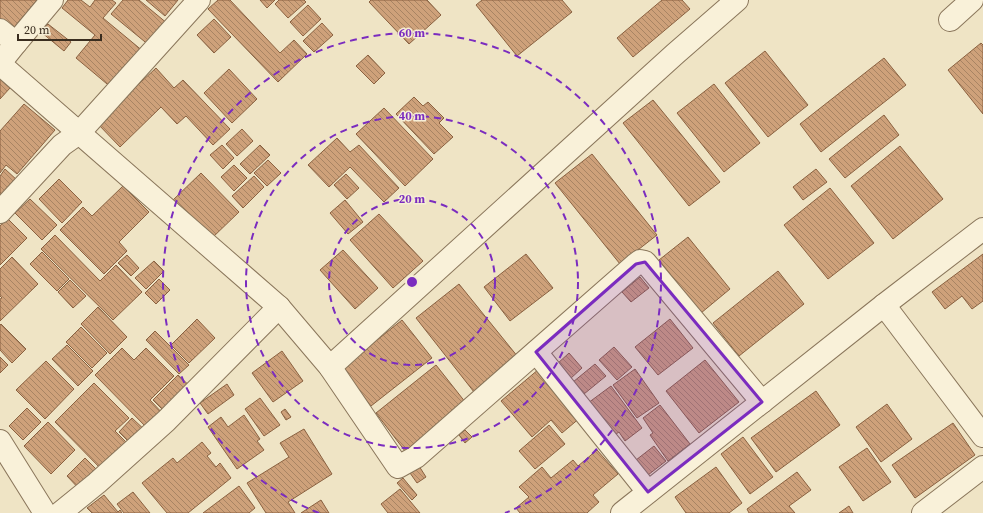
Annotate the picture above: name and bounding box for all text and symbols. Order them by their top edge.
scale bar [18,16,101,42]
text: 20 m [24,22,50,38]
text: 60 m [399,25,425,41]
text: 40 m [399,108,425,124]
text: 20 m [399,191,425,207]
centre of rings [405,275,419,289]

